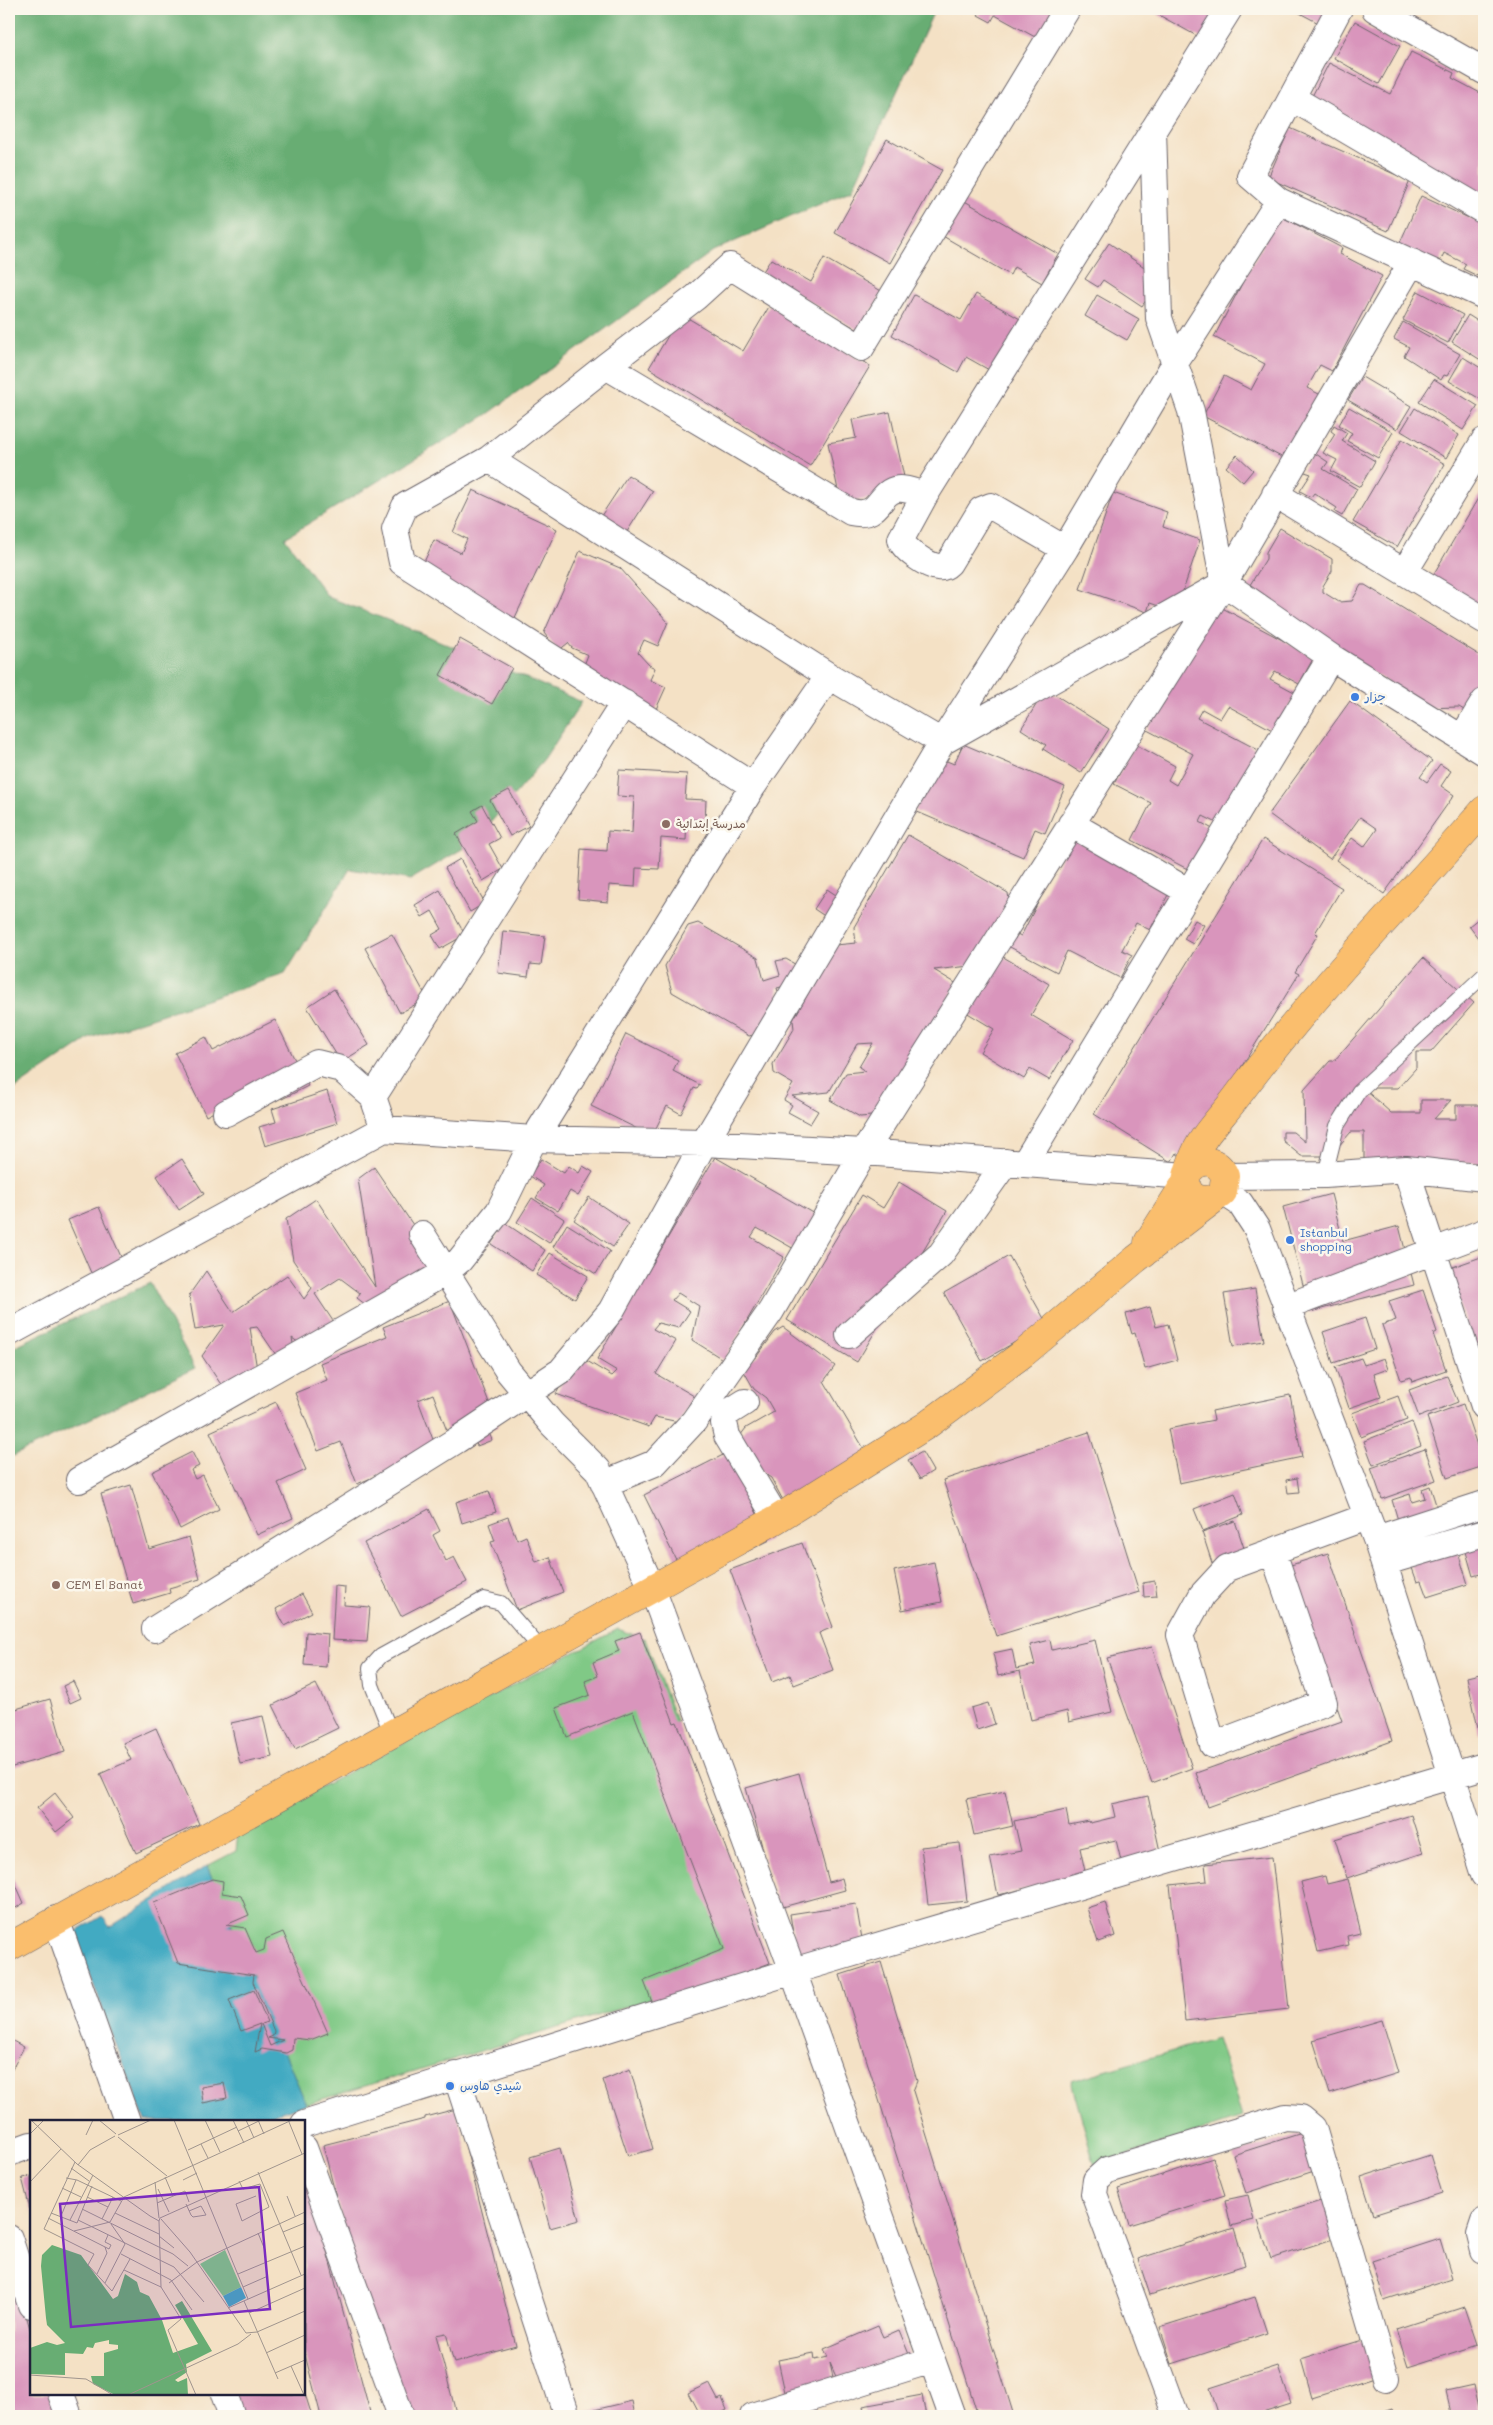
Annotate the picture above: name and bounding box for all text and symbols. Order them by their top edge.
place label: جزار [1364,688,1386,705]
marker: جزار [1349,691,1361,703]
place label: مدرسة إبتدائية [676,815,746,832]
marker: مدرسة إبتدائية [660,818,672,830]
place label: Istanbul shopping [1300,1224,1352,1254]
marker: Istanbul shopping [1284,1234,1296,1246]
place label: CEM El Banat [66,1576,143,1592]
marker: CEM El Banat [50,1579,62,1591]
place label: شيدي هاوس [460,2077,522,2095]
marker: شيدي هاوس [444,2080,456,2092]
inset map [30,2120,305,2395]

